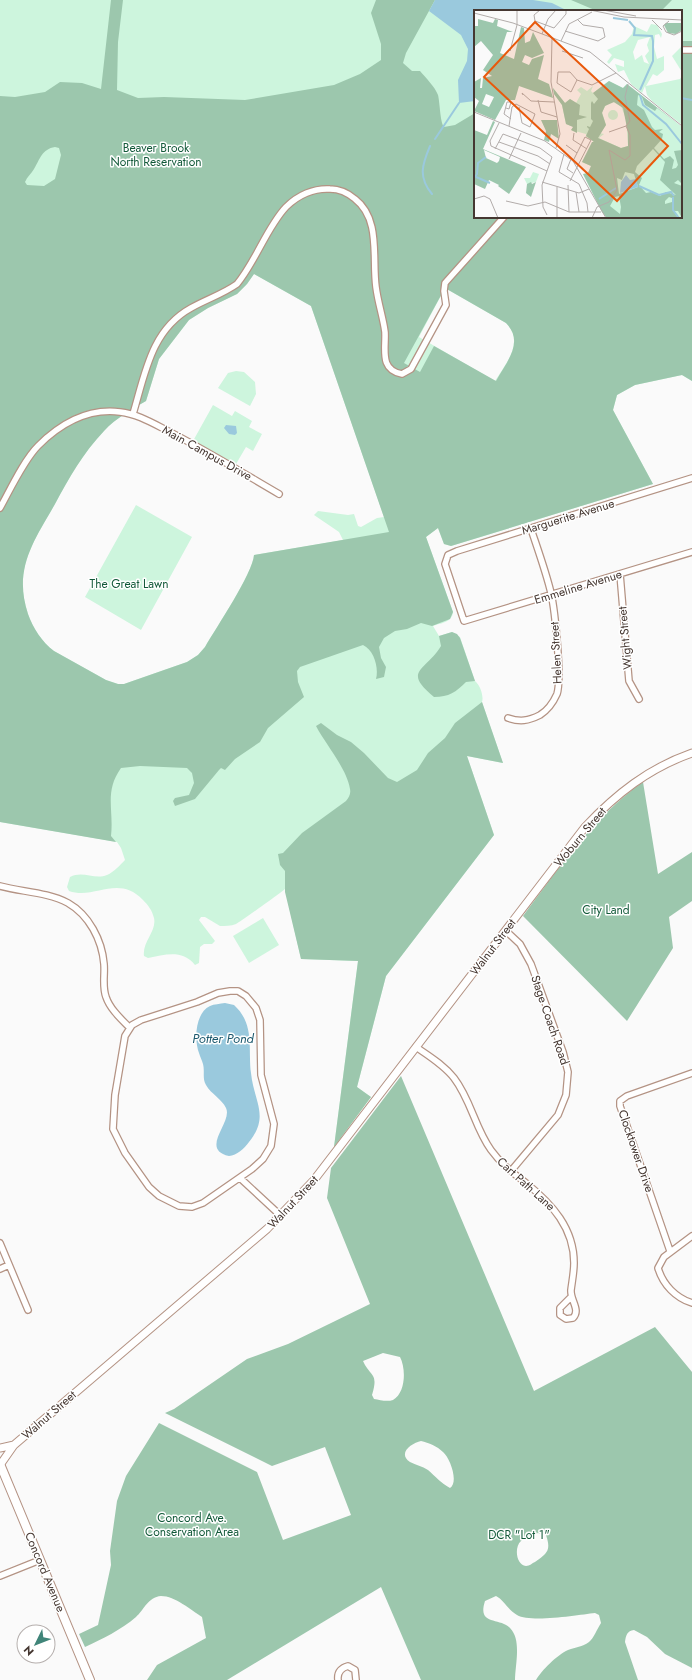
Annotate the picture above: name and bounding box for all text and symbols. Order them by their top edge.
inset map [474,10,682,218]
park label: Beaver Brook North Reservation [110,139,202,171]
street label: Main Campus Drive [159,421,255,485]
street label: Marguerite Avenue [519,494,617,540]
street label: Emmeline Avenue [532,565,624,609]
park label: The Great Lawn [90,575,168,593]
street label: Wight Street [613,606,637,670]
street label: Helen Street [545,621,567,685]
street label: Woburn Street [550,803,611,871]
park label: City Land [582,901,630,919]
street label: Walnut Street [466,915,520,979]
street label: Stage Coach Road [526,973,574,1067]
water label: Potter Pond [192,1029,255,1048]
street label: Clocktower Drive [613,1107,659,1195]
street label: Cart Path Lane [493,1153,559,1215]
street label: Walnut Street [264,1171,322,1233]
street label: Walnut Street [18,1386,80,1444]
park label: Concord Ave. Conservation Area [145,1509,239,1541]
park label: DCR "Lot 1" [488,1526,550,1544]
street label: Concord Avenue [20,1529,70,1615]
north arrow [16,1624,56,1664]
text: N [20,1642,38,1659]

